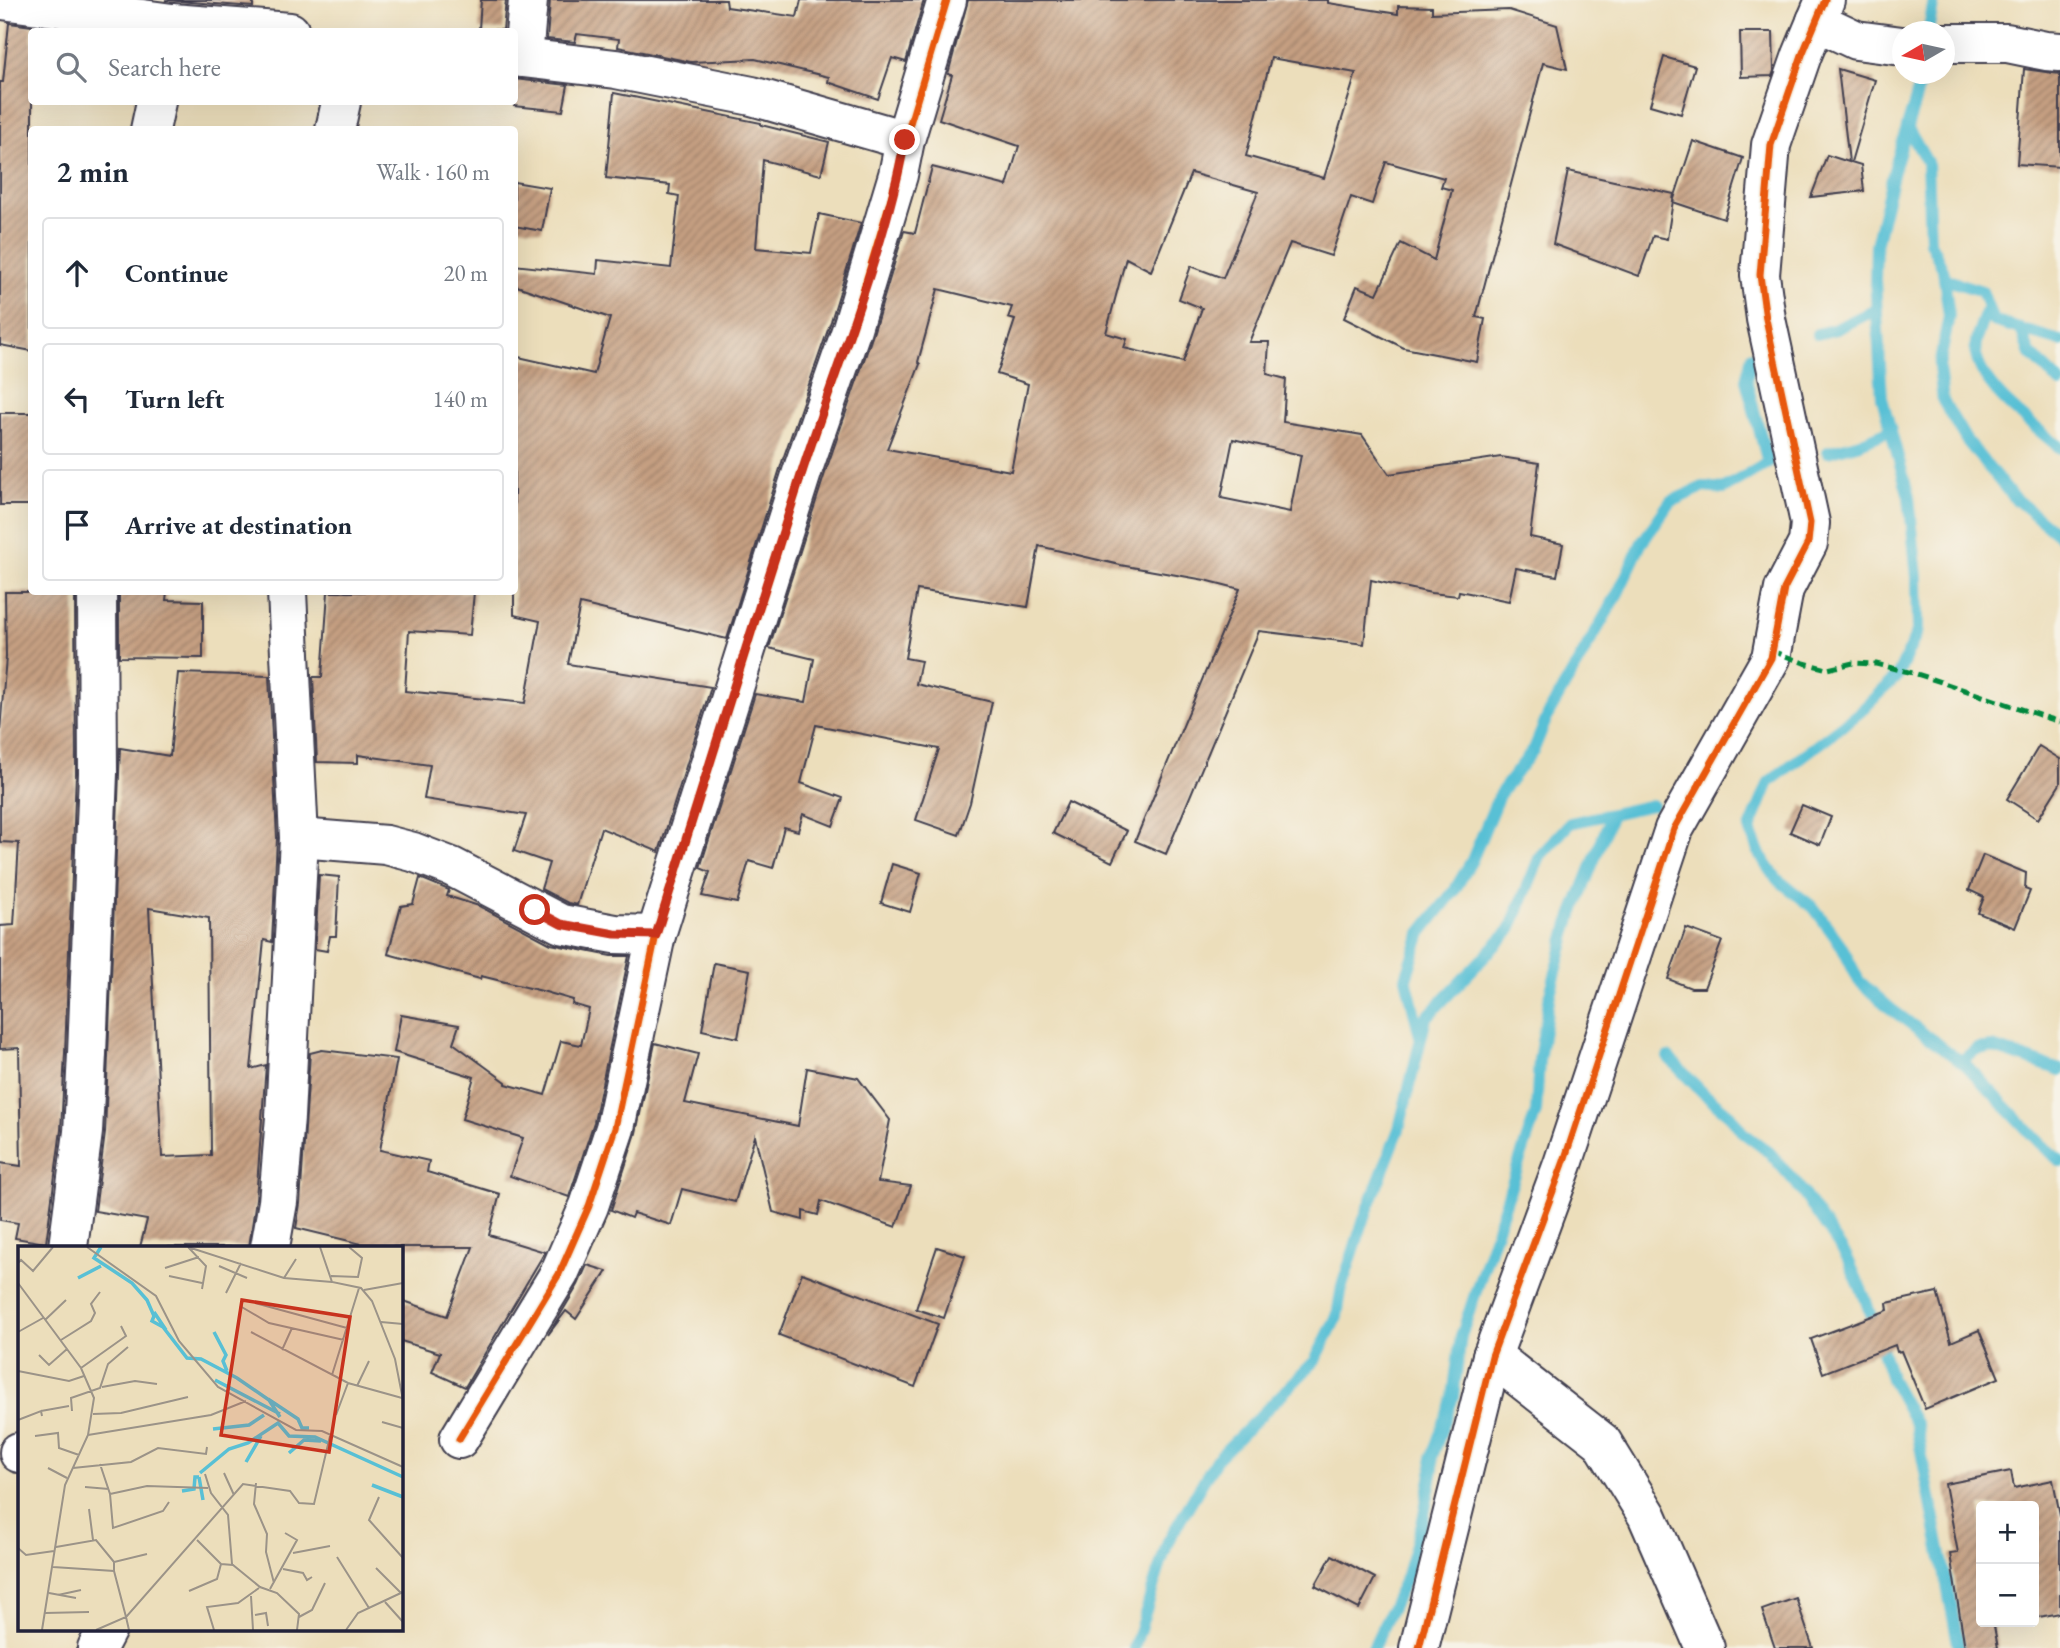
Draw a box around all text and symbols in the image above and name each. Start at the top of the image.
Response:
north arrow [1892,21,1955,84]
search box [28,28,518,105]
icon: search [52,48,90,86]
text: Search here [108,50,221,84]
route end [889,124,920,155]
text: 2 min [56,152,129,191]
text: Walk · 160 m [376,157,490,187]
icon: ahead [58,254,96,292]
text: Continue [125,256,228,290]
text: 20 m [443,258,488,288]
icon: left [58,380,96,418]
text: Turn left [125,382,224,416]
text: 140 m [432,384,488,414]
icon: arrive [58,506,96,544]
text: Arrive at destination [125,508,352,542]
route start [519,894,550,925]
inset map [18,1246,402,1630]
map controls [1976,1501,2039,1627]
button: + [1976,1501,2039,1564]
button: − [1976,1564,2039,1627]

